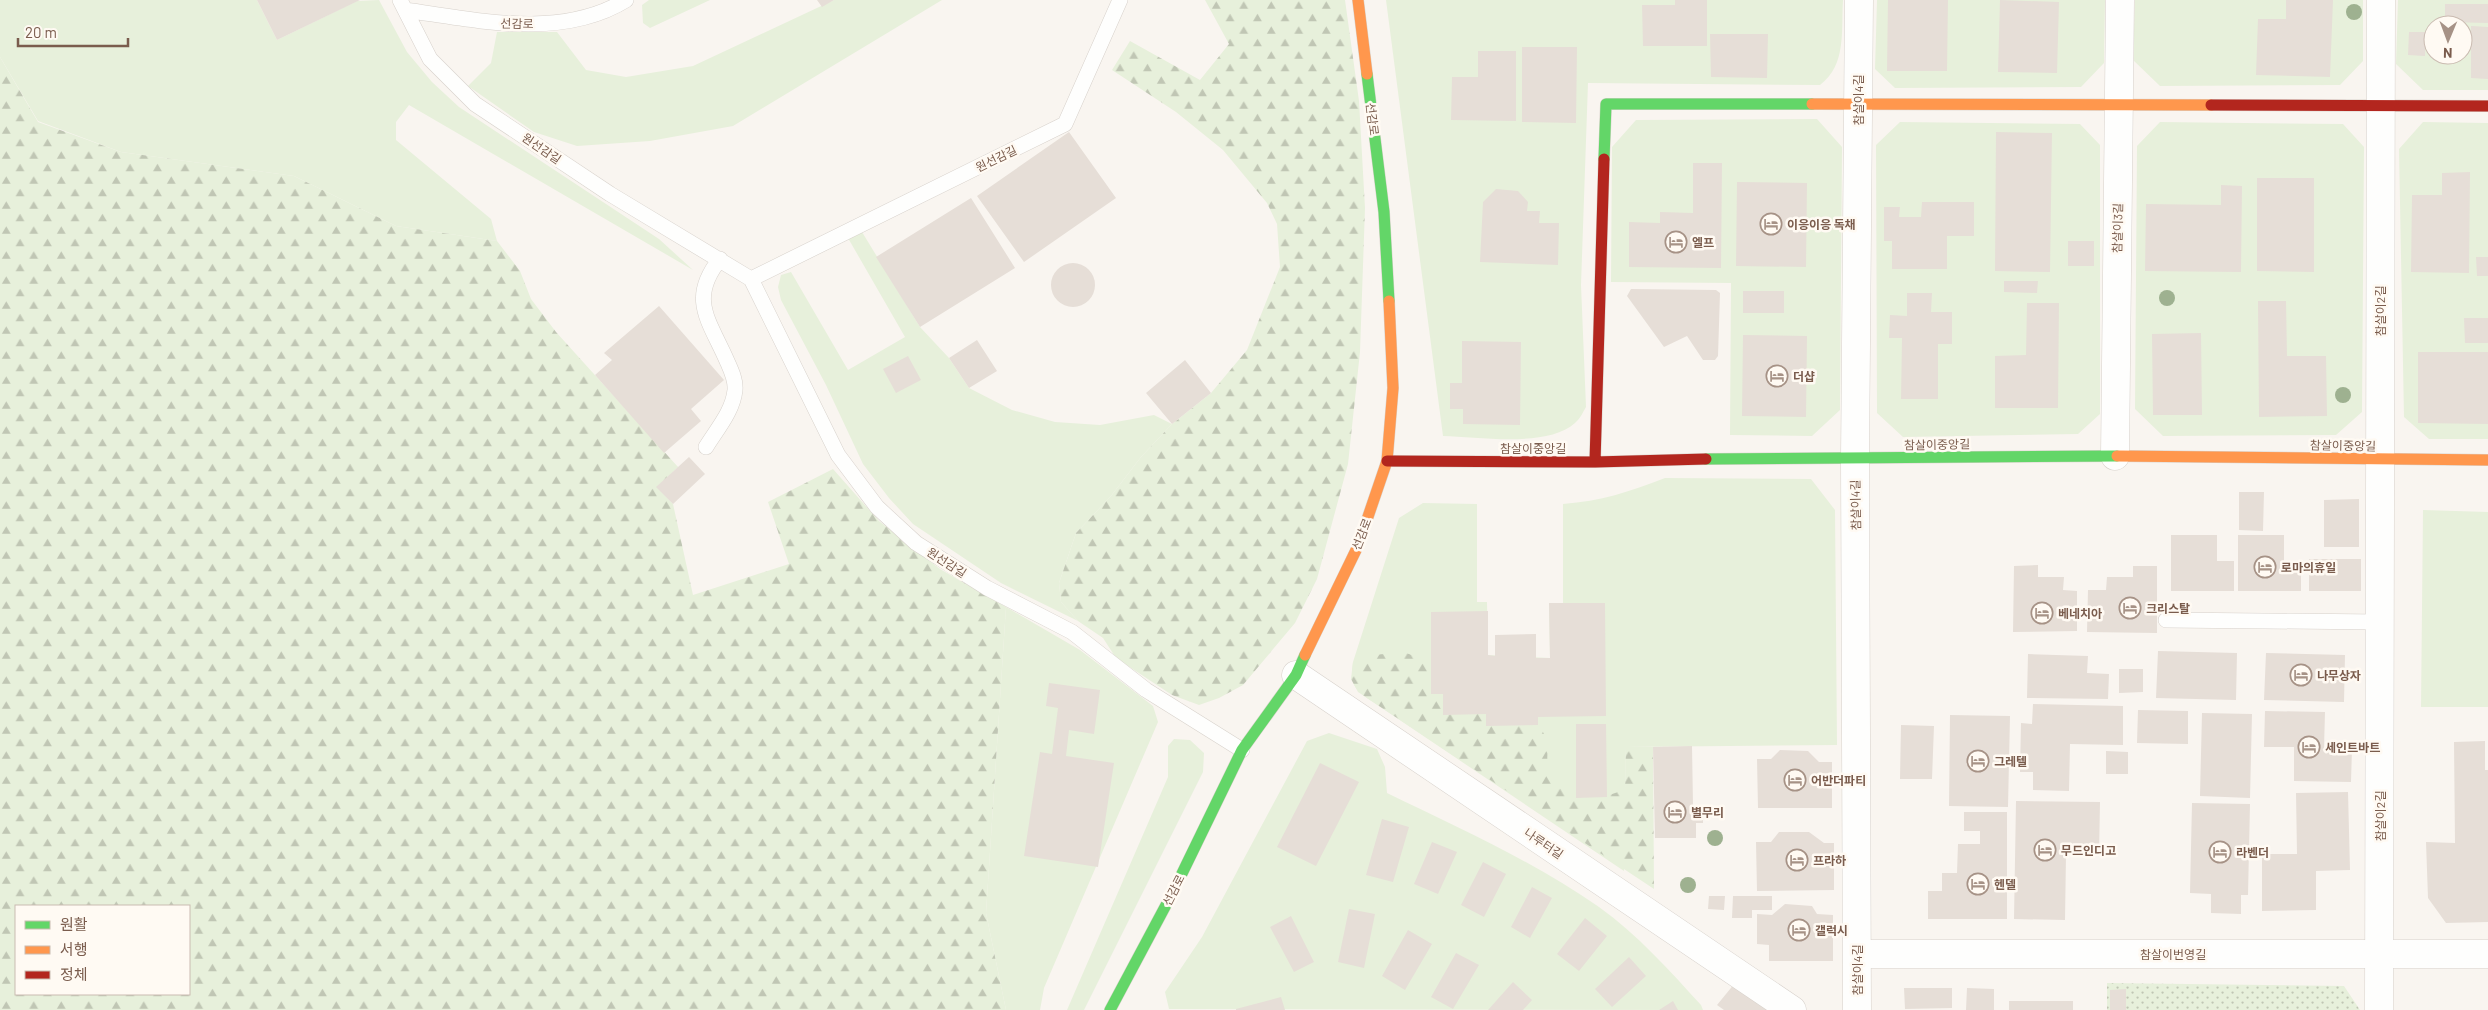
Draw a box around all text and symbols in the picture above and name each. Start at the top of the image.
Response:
scale bar [18,15,128,47]
north arrow [2423,15,2473,65]
street label: 선감로 [500,16,534,30]
text: 20 m [25,23,57,41]
text: N [2443,45,2453,62]
street label: 참살이4길 [1851,75,1865,125]
street label: 선감로 [1364,102,1382,136]
street label: 원선감길 [520,130,564,166]
street label: 원선감길 [973,142,1019,174]
street label: 참살이3길 [2110,203,2124,253]
hotel icon: 이응이응 독채 [1759,212,1783,236]
place label: 이응이응 독채 [1787,217,1856,231]
hotel icon: 엘프 [1664,230,1688,254]
place label: 엘프 [1692,235,1714,249]
street label: 참살이2길 [2373,286,2387,336]
hotel icon: 더샵 [1765,364,1789,388]
place label: 더샵 [1793,369,1815,383]
street label: 참살이중앙길 [1904,436,1970,452]
street label: 참살이중앙길 [2310,437,2376,453]
street label: 참살이중앙길 [1500,441,1566,455]
street label: 참살이4길 [1848,479,1862,531]
street label: 선감로 [1349,516,1373,552]
street label: 원선감길 [925,544,969,580]
hotel icon: 로마의휴일 [2253,555,2277,579]
place label: 로마의휴일 [2281,560,2336,574]
hotel icon: 크리스탈 [2118,596,2142,620]
hotel icon: 베네치아 [2030,601,2054,625]
place label: 크리스탈 [2146,601,2190,615]
place label: 베네치아 [2058,606,2102,620]
hotel icon: 나무상자 [2289,663,2313,687]
place label: 나무상자 [2317,668,2361,682]
hotel icon: 세인트바트 [2297,735,2321,759]
place label: 세인트바트 [2325,740,2380,754]
hotel icon: 그레텔 [1966,749,1990,773]
place label: 그레텔 [1994,754,2027,768]
hotel icon: 어반더파티 [1783,768,1807,792]
place label: 어반더파티 [1811,773,1866,787]
street label: 참살이2길 [2373,791,2387,841]
hotel icon: 별무리 [1663,800,1687,824]
place label: 별무리 [1691,805,1724,819]
street label: 나루터길 [1522,825,1566,861]
hotel icon: 무드인디고 [2033,838,2057,862]
hotel icon: 라벤더 [2208,840,2232,864]
place label: 무드인디고 [2061,843,2116,857]
place label: 라벤더 [2236,845,2269,859]
hotel icon: 프라하 [1785,848,1809,872]
place label: 프라하 [1813,853,1846,867]
street label: 선감로 [1159,872,1187,908]
hotel icon: 헨델 [1966,872,1990,896]
place label: 헨델 [1994,877,2016,891]
legend [15,905,190,995]
text: 원활 [60,915,88,933]
hotel icon: 갤럭시 [1787,918,1811,942]
place label: 갤럭시 [1815,923,1848,937]
text: 서행 [60,940,88,958]
street label: 참살이4길 [1850,945,1864,995]
street label: 참살이번영길 [2140,947,2206,961]
text: 정체 [60,965,88,983]

